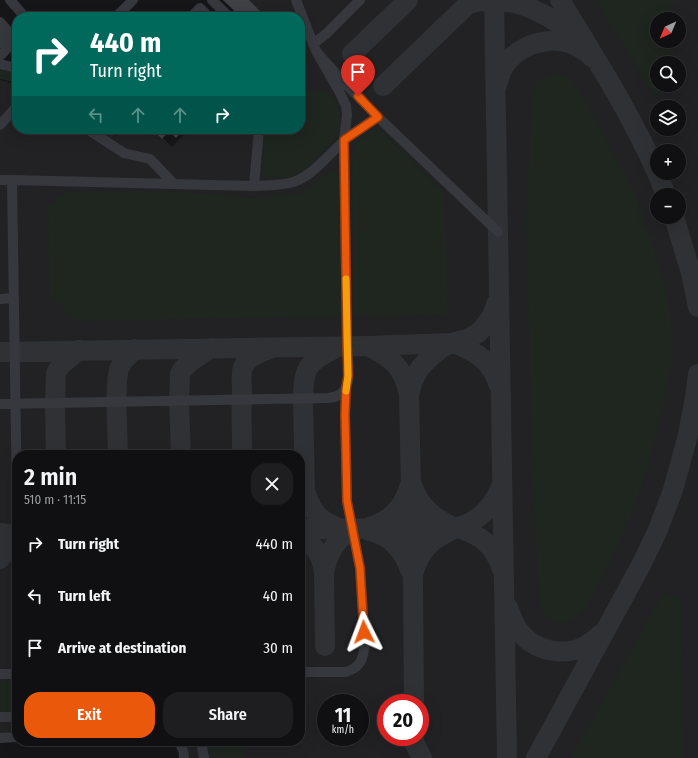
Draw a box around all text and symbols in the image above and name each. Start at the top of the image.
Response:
north arrow [650,12,686,48]
map controls [650,12,686,224]
text: 440 m [90,26,161,59]
icon: right [24,28,76,80]
pin [341,55,375,96]
button: search [650,56,686,92]
text: Turn right [90,60,162,82]
icon: arrive [347,61,369,83]
button: layers [650,100,686,136]
icon: left [85,104,107,126]
icon: ahead [127,104,149,126]
icon: ahead [169,104,191,126]
icon: right [211,104,233,126]
button: + [650,144,686,180]
button: − [650,188,686,224]
text: 2 min [24,463,77,491]
button: close [251,463,293,505]
text: 510 m · 11:15 [24,492,86,507]
icon: right [24,533,46,555]
text: Turn right [58,535,119,553]
text: 440 m [256,535,293,553]
icon: left [24,585,46,607]
text: Turn left [58,587,111,605]
text: 40 m [263,587,293,605]
position arrow [343,611,385,653]
icon: arrive [24,637,46,659]
text: Arrive at destination [58,639,186,657]
text: 30 m [263,639,293,657]
button: Exit [24,692,155,738]
button: Share [163,692,293,738]
speed limit sign: 20 [377,694,429,746]
text: 11 [335,703,351,727]
text: km/h [332,724,354,736]

